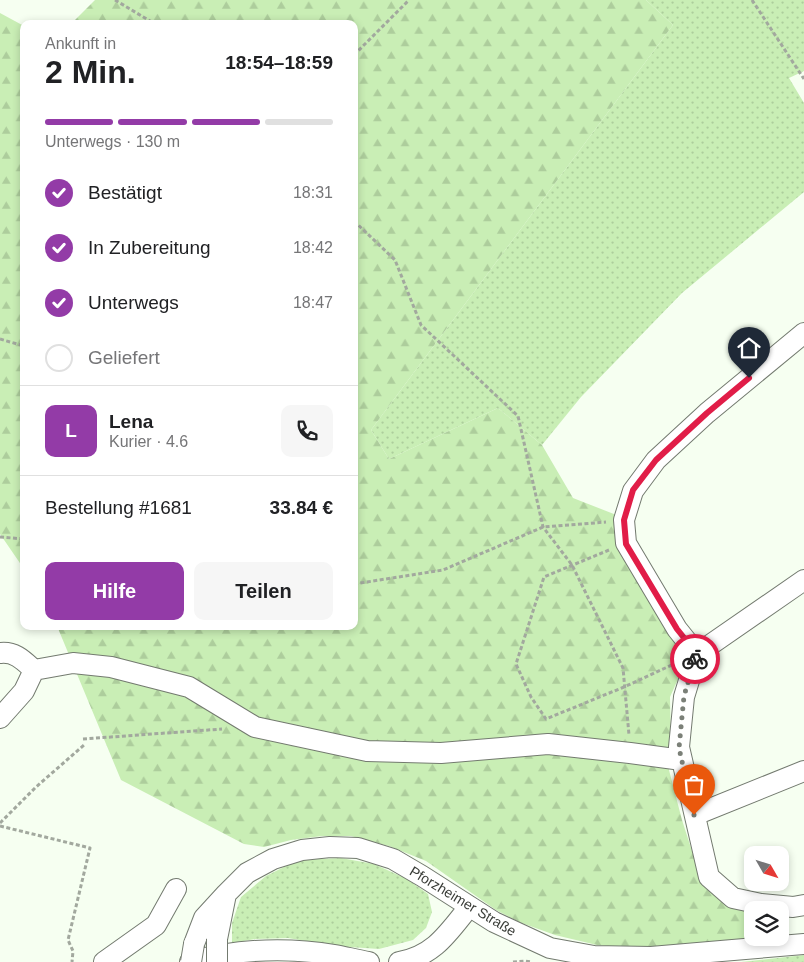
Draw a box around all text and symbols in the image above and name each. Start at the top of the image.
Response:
text: Ankunft in [45,35,116,52]
text: 18:54–18:59 [225,52,333,73]
text: 2 Min. [45,54,136,90]
text: Unterwegs · 130 m [45,133,180,150]
icon: check [45,179,73,207]
text: Bestätigt [88,182,162,203]
text: 18:31 [293,184,333,201]
icon: check [45,234,73,262]
text: In Zubereitung [88,237,211,258]
text: 18:42 [293,239,333,256]
icon: check [45,289,73,317]
text: Unterwegs [88,292,179,313]
text: 18:47 [293,294,333,311]
pin [728,327,770,378]
icon: home [735,334,763,362]
text: Geliefert [88,347,160,368]
button: phone [281,405,333,457]
text: Lena [109,411,153,432]
text: L [65,420,77,441]
text: Kurier · 4.6 [109,433,188,450]
text: Bestellung #1681 [45,497,192,518]
text: 33.84 € [270,497,333,518]
button: Hilfe [45,562,184,620]
button: Teilen [194,562,333,620]
courier [670,634,720,684]
icon: bike [681,645,709,673]
pin [673,764,715,815]
icon: bag [680,771,708,799]
north arrow [744,846,789,891]
map controls [744,846,789,946]
street label: Pforzheimer Straße [407,863,519,939]
button: layers [744,901,789,946]

